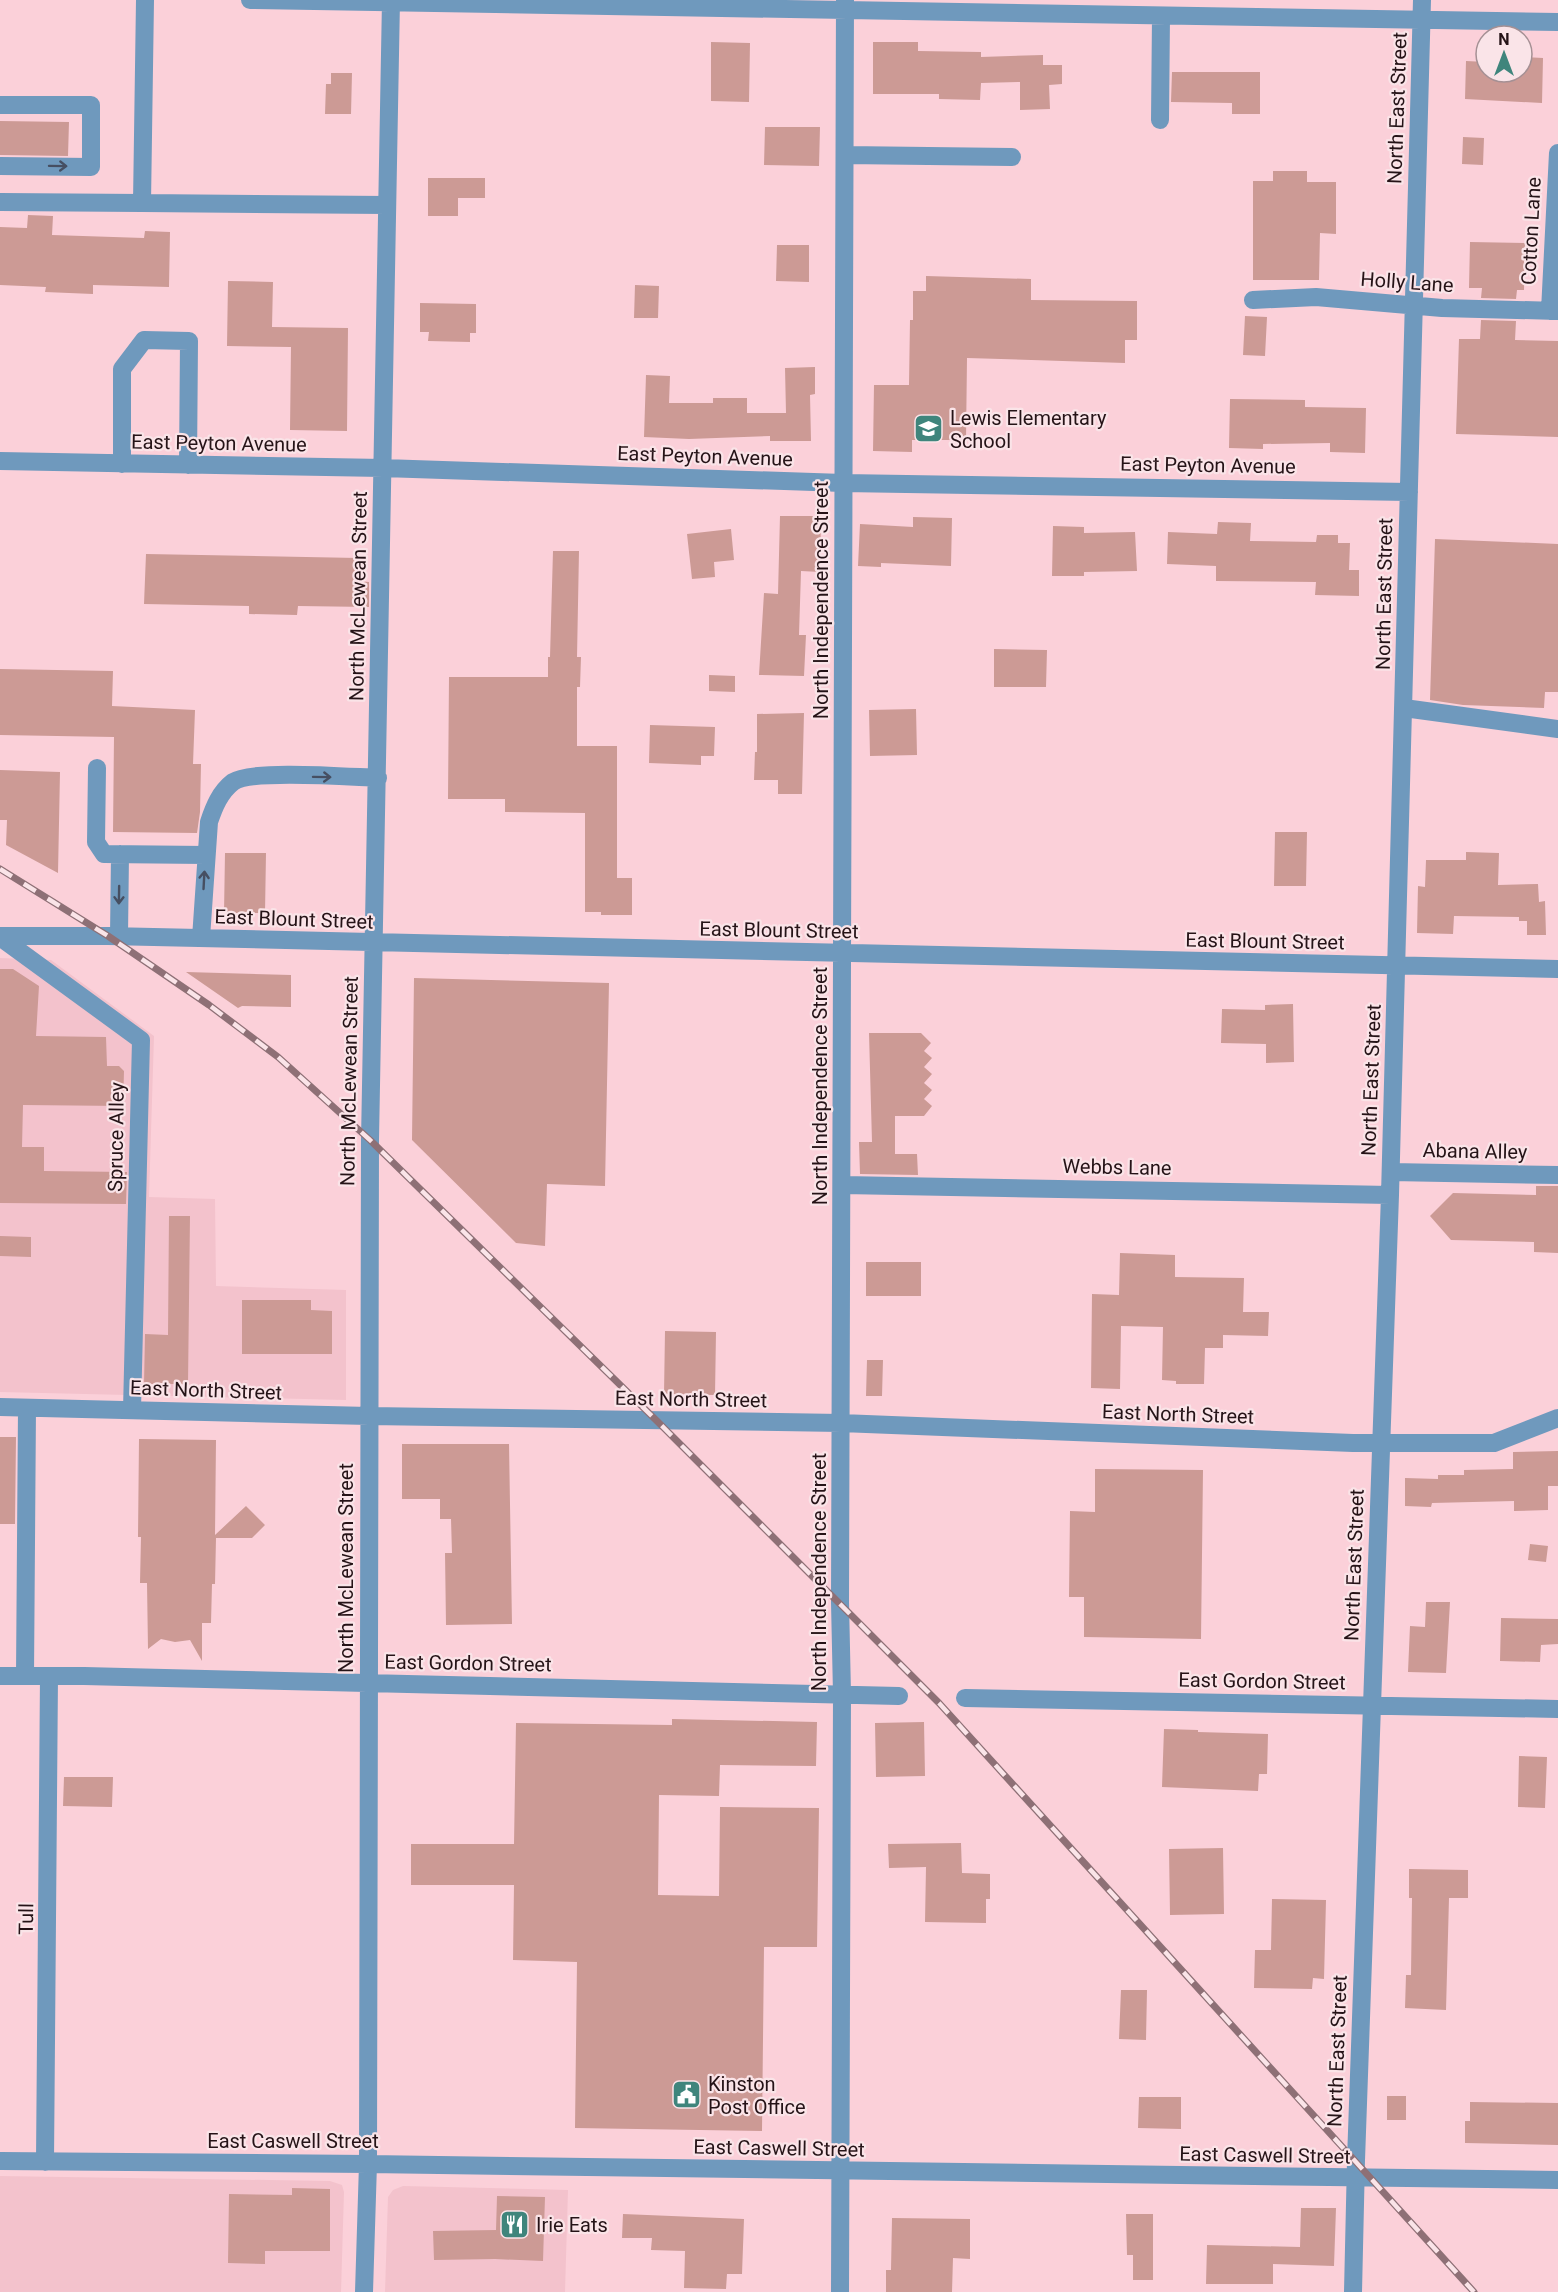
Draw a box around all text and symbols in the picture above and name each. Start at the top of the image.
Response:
north arrow [1474,24,1534,84]
text: N [1498,30,1510,49]
street label: North East Street [1382,31,1412,185]
one-way arrow [48,161,68,172]
street label: Cotton Lane [1516,176,1546,286]
street label: Holly Lane [1360,267,1454,297]
place label: Lewis Elementary School [950,406,1107,453]
school or university icon: Lewis Elementary School [913,413,945,445]
street label: East Peyton Avenue [131,429,307,457]
street label: East Peyton Avenue [617,441,793,471]
street label: East Peyton Avenue [1120,451,1296,479]
street label: North Independence Street [809,481,833,719]
street label: North McLewean Street [344,491,372,701]
street label: North East Street [1371,518,1397,670]
one-way arrow [311,771,331,783]
one-way arrow [199,871,210,890]
one-way arrow [114,885,125,905]
street label: East Blount Street [214,904,374,934]
street label: East Blount Street [699,917,859,943]
street label: East Blount Street [1185,928,1345,954]
street label: North Independence Street [808,967,832,1205]
street label: North McLewean Street [335,976,363,1186]
street label: North East Street [1356,1003,1386,1157]
street label: Spruce Alley [103,1081,129,1192]
street label: Abana Alley [1422,1138,1528,1164]
street label: Webbs Lane [1062,1154,1172,1180]
street label: East North Street [129,1375,283,1405]
street label: East North Street [615,1386,767,1412]
street label: East North Street [1101,1399,1255,1429]
street label: North Independence Street [807,1453,831,1691]
street label: North McLewean Street [334,1463,358,1673]
street label: North East Street [1339,1488,1369,1642]
street label: East Gordon Street [384,1650,552,1676]
street label: East Gordon Street [1178,1668,1346,1694]
street label: Tull [14,1903,38,1935]
street label: North East Street [1322,1974,1352,2128]
place label: Kinston Post Office [708,2072,806,2119]
public building icon: Kinston Post Office [671,2079,703,2111]
street label: East Caswell Street [207,2129,379,2153]
street label: East Caswell Street [693,2135,865,2161]
street label: East Caswell Street [1179,2142,1351,2168]
restaurant icon: Irie Eats [499,2209,531,2241]
place label: Irie Eats [536,2213,608,2237]

